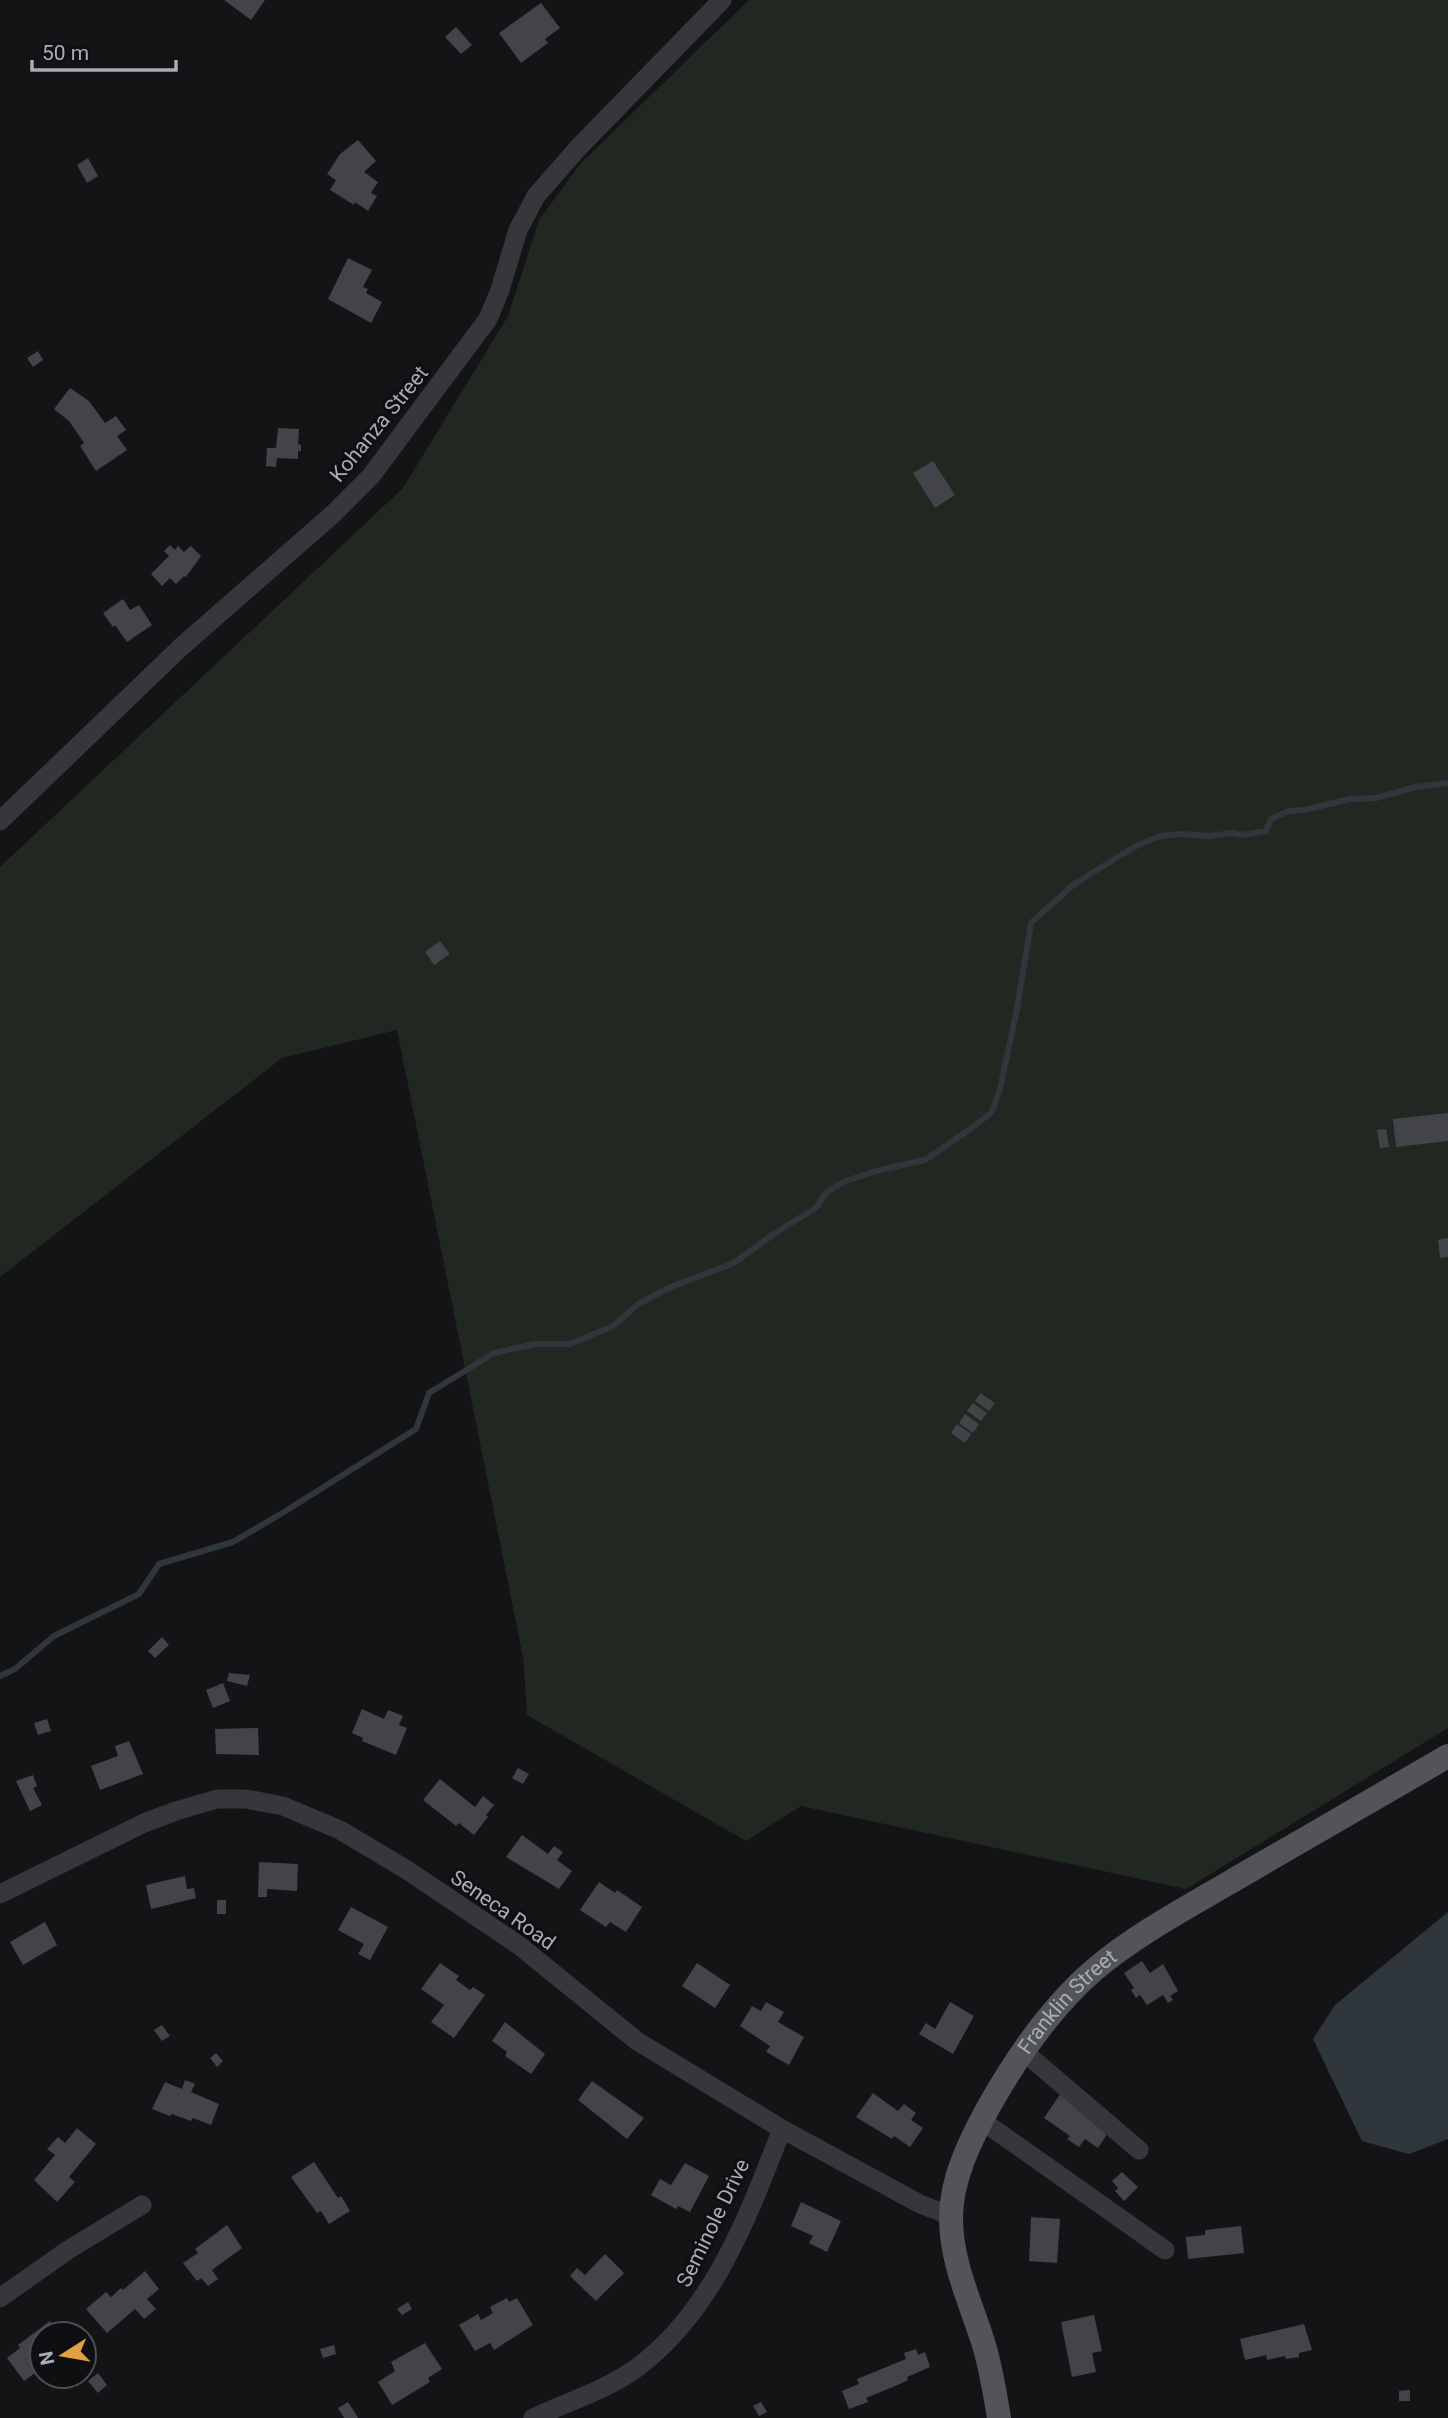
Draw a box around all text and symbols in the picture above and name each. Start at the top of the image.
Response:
scale bar [32,28,175,72]
text: 50 m [42,41,89,65]
street label: Kohanza Street [325,361,433,487]
street label: Seneca Road [446,1865,560,1955]
street label: Franklin Street [1013,1944,1121,2059]
street label: Seminole Drive [672,2155,754,2291]
north arrow [28,2320,98,2390]
text: N [34,2349,59,2367]

